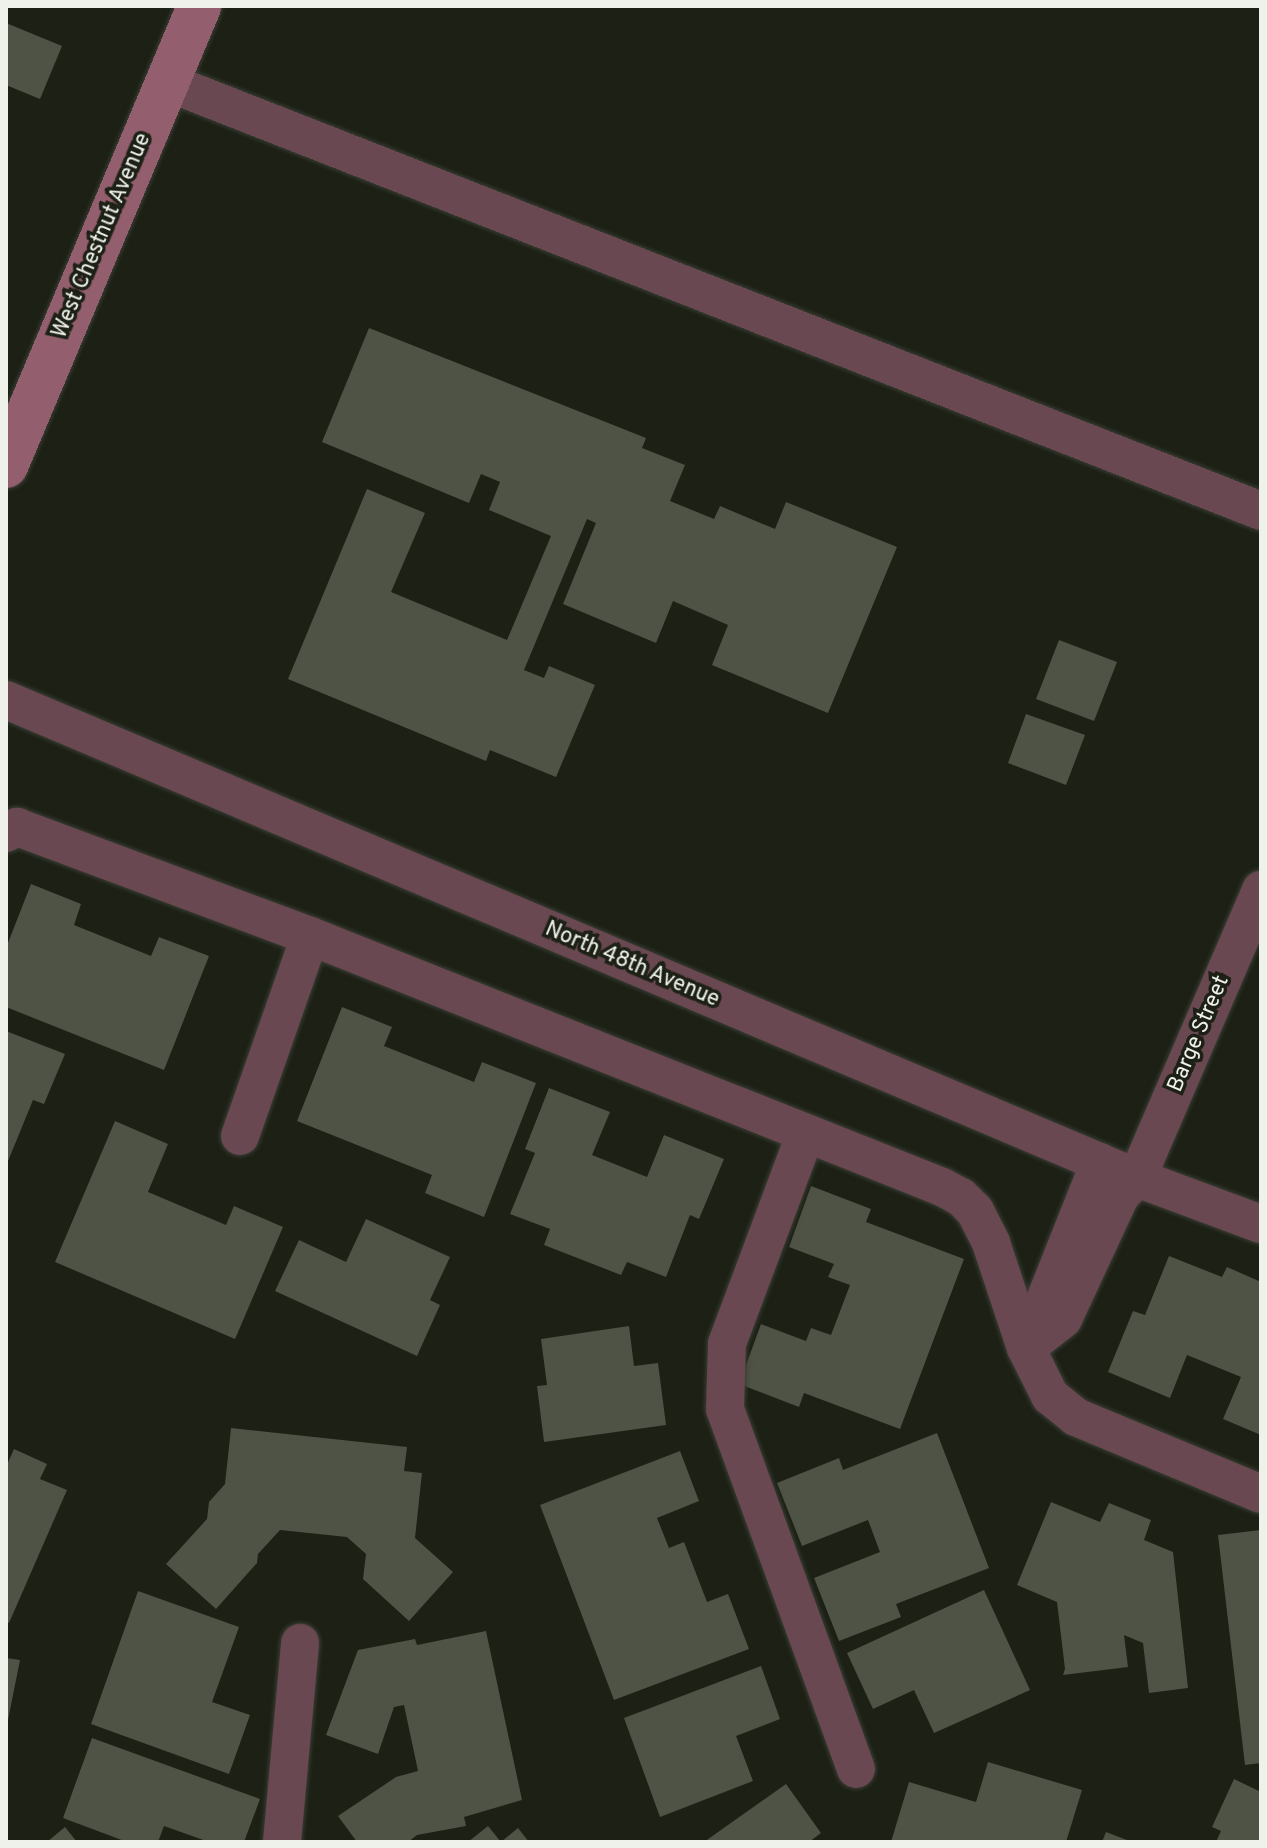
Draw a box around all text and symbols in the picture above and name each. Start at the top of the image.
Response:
street label: West Chestnut Avenue [47,129,157,343]
street label: North 48th Avenue [540,916,724,1014]
street label: Barge Street [1163,972,1235,1096]

